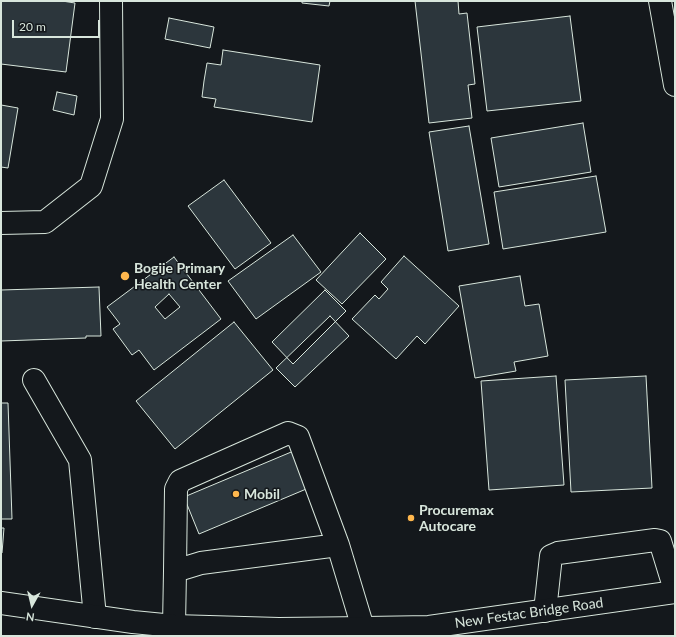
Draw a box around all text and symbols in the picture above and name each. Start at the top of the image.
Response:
scale bar [14,12,102,38]
text: 20 m [19,19,46,34]
place label: Bogije Primary Health Center [134,260,225,292]
marker: Bogije Primary Health Center [119,270,131,282]
place label: Mobil [244,486,280,502]
marker: Mobil [231,489,241,499]
place label: Procuremax Autocare [419,502,494,534]
marker: Procuremax Autocare [406,513,416,523]
north arrow [12,585,52,625]
street label: New Festac Bridge Road [454,594,604,632]
text: N [25,610,35,624]

